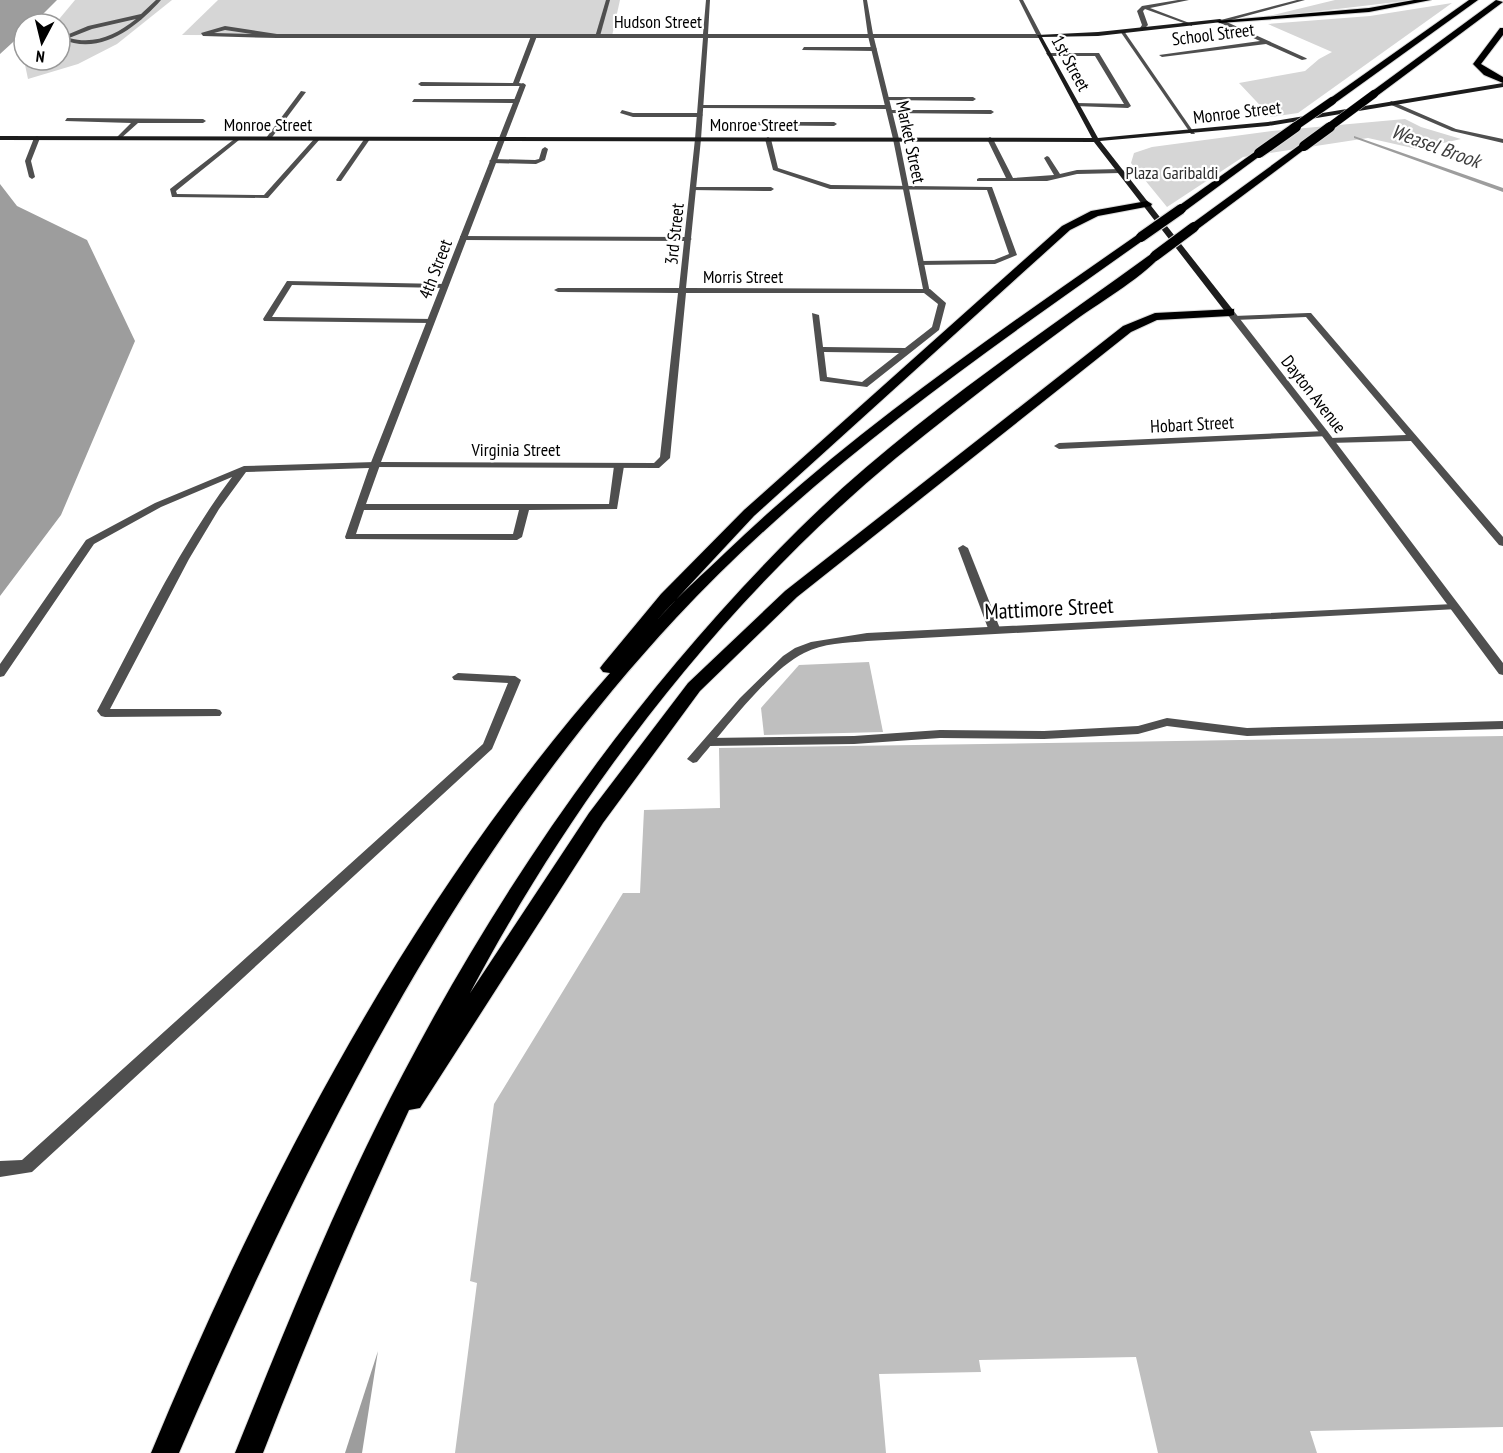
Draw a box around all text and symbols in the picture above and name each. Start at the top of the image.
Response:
street label: Hudson Street [614,10,702,33]
north arrow [12,12,72,72]
street label: School Street [1170,18,1256,50]
street label: 1st Street [1046,31,1096,95]
text: N [35,46,46,67]
street label: Monroe Street [1192,95,1282,129]
street label: Market Street [891,99,931,185]
street label: Monroe Street [224,113,312,136]
street label: Monroe Street [710,113,798,136]
water label: Weasel Brook [1388,118,1486,175]
park label: Plaza Garibaldi [1126,161,1218,184]
street label: 3rd Street [659,202,689,266]
street label: 4th Street [413,236,457,302]
street label: Morris Street [703,265,783,288]
street label: Dayton Avenue [1276,350,1352,438]
street label: Hobart Street [1150,410,1235,438]
street label: Virginia Street [471,438,561,461]
street label: Mattimore Street [984,591,1114,625]

